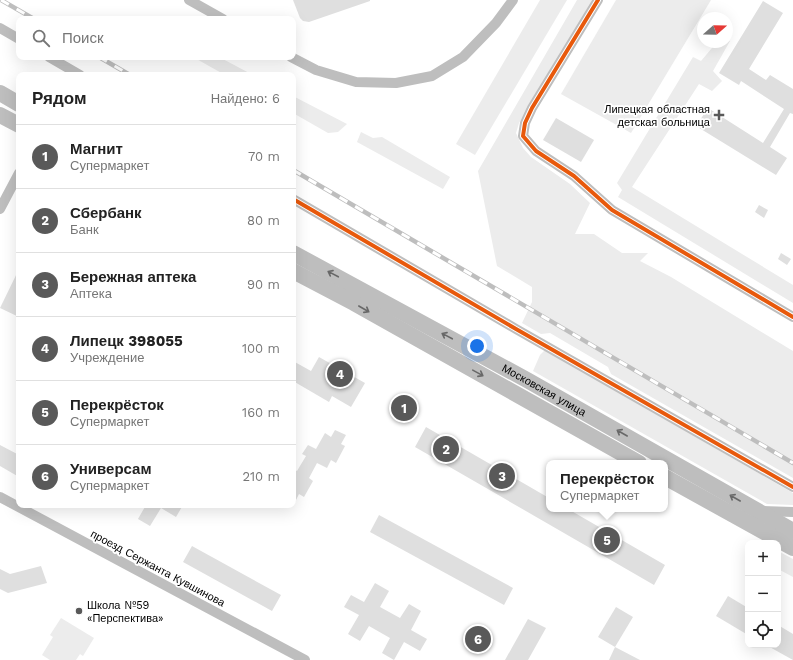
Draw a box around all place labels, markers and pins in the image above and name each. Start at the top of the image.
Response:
place label: Липецкая областная детская больница [604,103,711,129]
marker: Липецкая областная детская больница [713,109,725,121]
pin: 4 [327,359,353,389]
pin: 1 [391,393,417,423]
pin: 2 [433,434,459,464]
pin: 3 [489,461,515,491]
pin: 5 [594,525,620,555]
place label: Школа №59 «Перспектива» [87,599,164,625]
marker: Школа №59 «Перспектива» [74,606,84,616]
pin: 6 [465,624,491,654]

